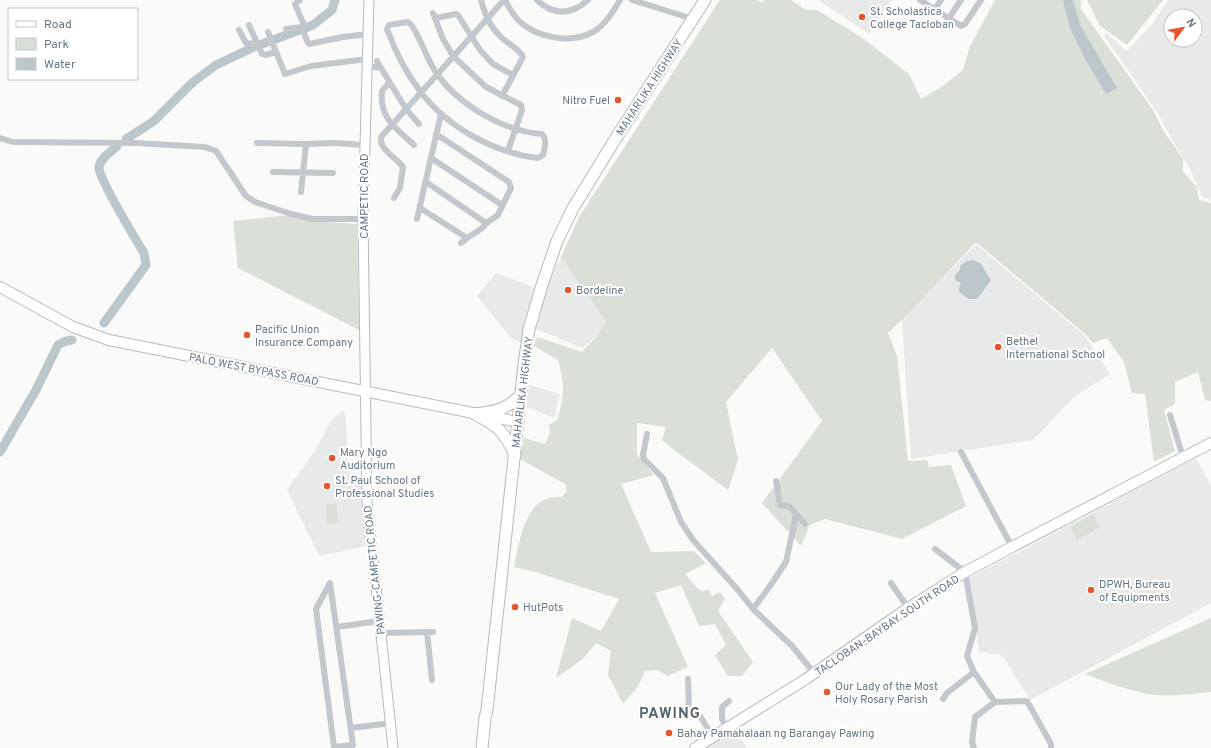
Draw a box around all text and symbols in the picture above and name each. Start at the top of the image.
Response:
place label: St. Scholastica College Tacloban [870,5,954,32]
legend [8,8,138,80]
north arrow [1163,8,1203,48]
marker: St. Scholastica College Tacloban [857,12,867,22]
text: N [1183,16,1199,30]
text: Road [44,17,72,33]
text: Park [44,37,69,53]
street label: MAHARLIKA HIGHWAY [613,37,686,138]
text: Water [44,57,76,73]
place label: Nitro Fuel [562,94,610,108]
marker: Nitro Fuel [613,95,623,105]
street label: CAMPETIC ROAD [358,153,372,239]
place label: Bordeline [576,284,624,298]
marker: Bordeline [563,285,573,295]
place label: Pacific Union Insurance Company [255,323,353,350]
marker: Pacific Union Insurance Company [242,330,252,340]
place label: Bethel International School [1006,335,1105,362]
street label: MAHARLIKA HIGHWAY [509,336,537,449]
marker: Bethel International School [993,342,1003,352]
street label: PALO WEST BYPASS ROAD [188,351,320,389]
place label: Mary Ngo Auditorium [340,446,395,473]
marker: Mary Ngo Auditorium [327,453,337,463]
place label: St. Paul School of Professional Studies [335,474,434,501]
marker: St. Paul School of Professional Studies [322,481,332,491]
street label: PAWING-CAMPETIC ROAD [361,505,389,635]
street label: TACLOBAN-BAYBAY SOUTH ROAD [813,572,962,679]
place label: DPWH, Bureau of Equipments [1099,578,1170,605]
marker: DPWH, Bureau of Equipments [1086,585,1096,595]
place label: HutPots [523,601,563,615]
marker: HutPots [510,602,520,612]
place label: Our Lady of the Most Holy Rosary Parish [835,680,938,707]
marker: Our Lady of the Most Holy Rosary Parish [822,687,832,697]
district label: PAWING [639,705,701,724]
place label: Bahay Pamahalaan ng Barangay Pawing [677,727,875,741]
marker: Bahay Pamahalaan ng Barangay Pawing [664,728,674,738]

